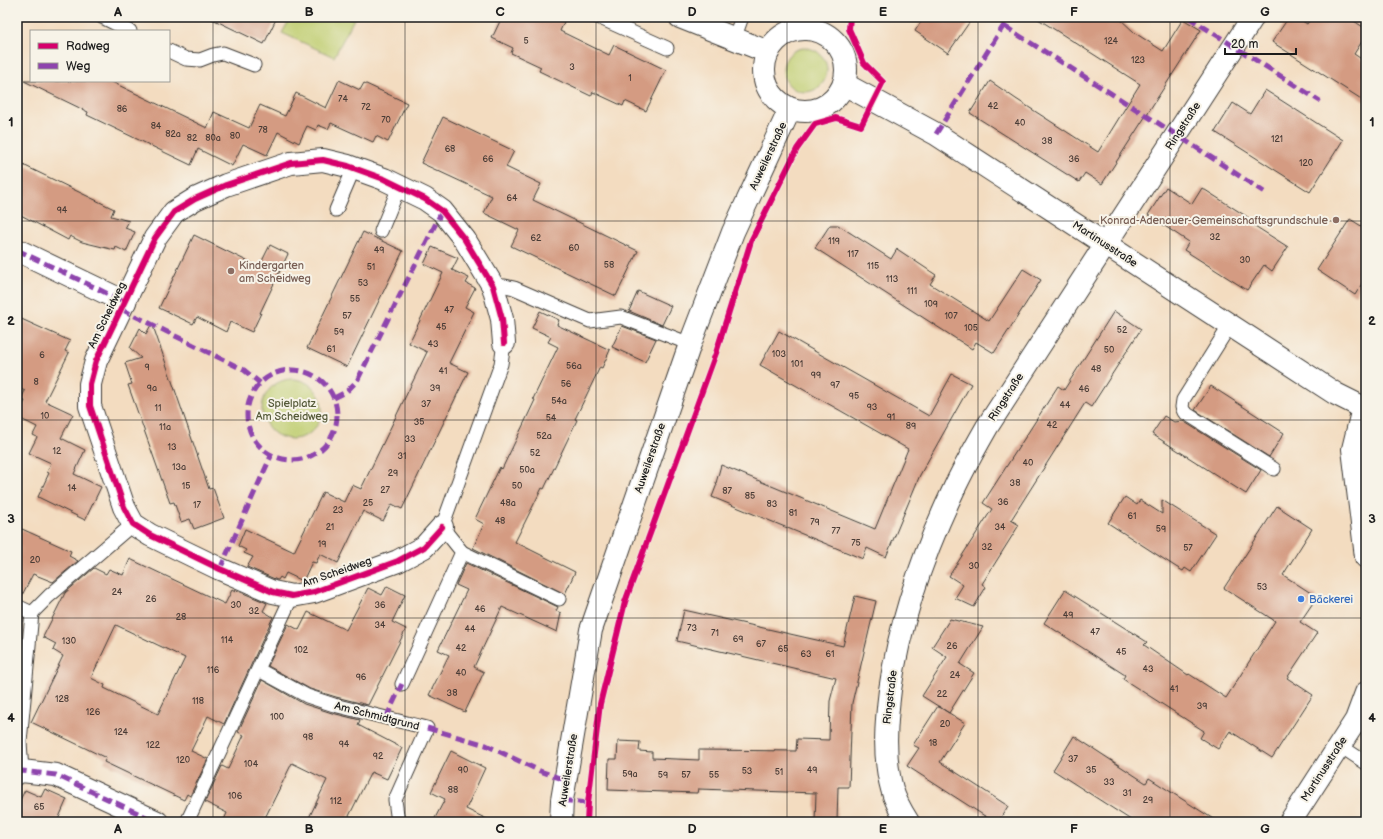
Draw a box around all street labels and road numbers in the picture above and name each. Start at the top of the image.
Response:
street label: Ringstraße [1163,99,1204,152]
street label: Auweilerstraße [747,120,790,192]
street label: Martinusstraße [1070,218,1140,270]
street label: Am Scheidweg [85,280,129,350]
street label: Ringstraße [986,370,1027,423]
street label: Auweilerstraße [632,421,668,495]
street label: Am Scheidweg [301,554,373,590]
street label: Ringstraße [880,669,900,725]
street label: Am Schmidtgrund [333,699,421,733]
street label: Auweilerstraße [556,732,580,807]
street label: Martinusstraße [1298,734,1350,804]

